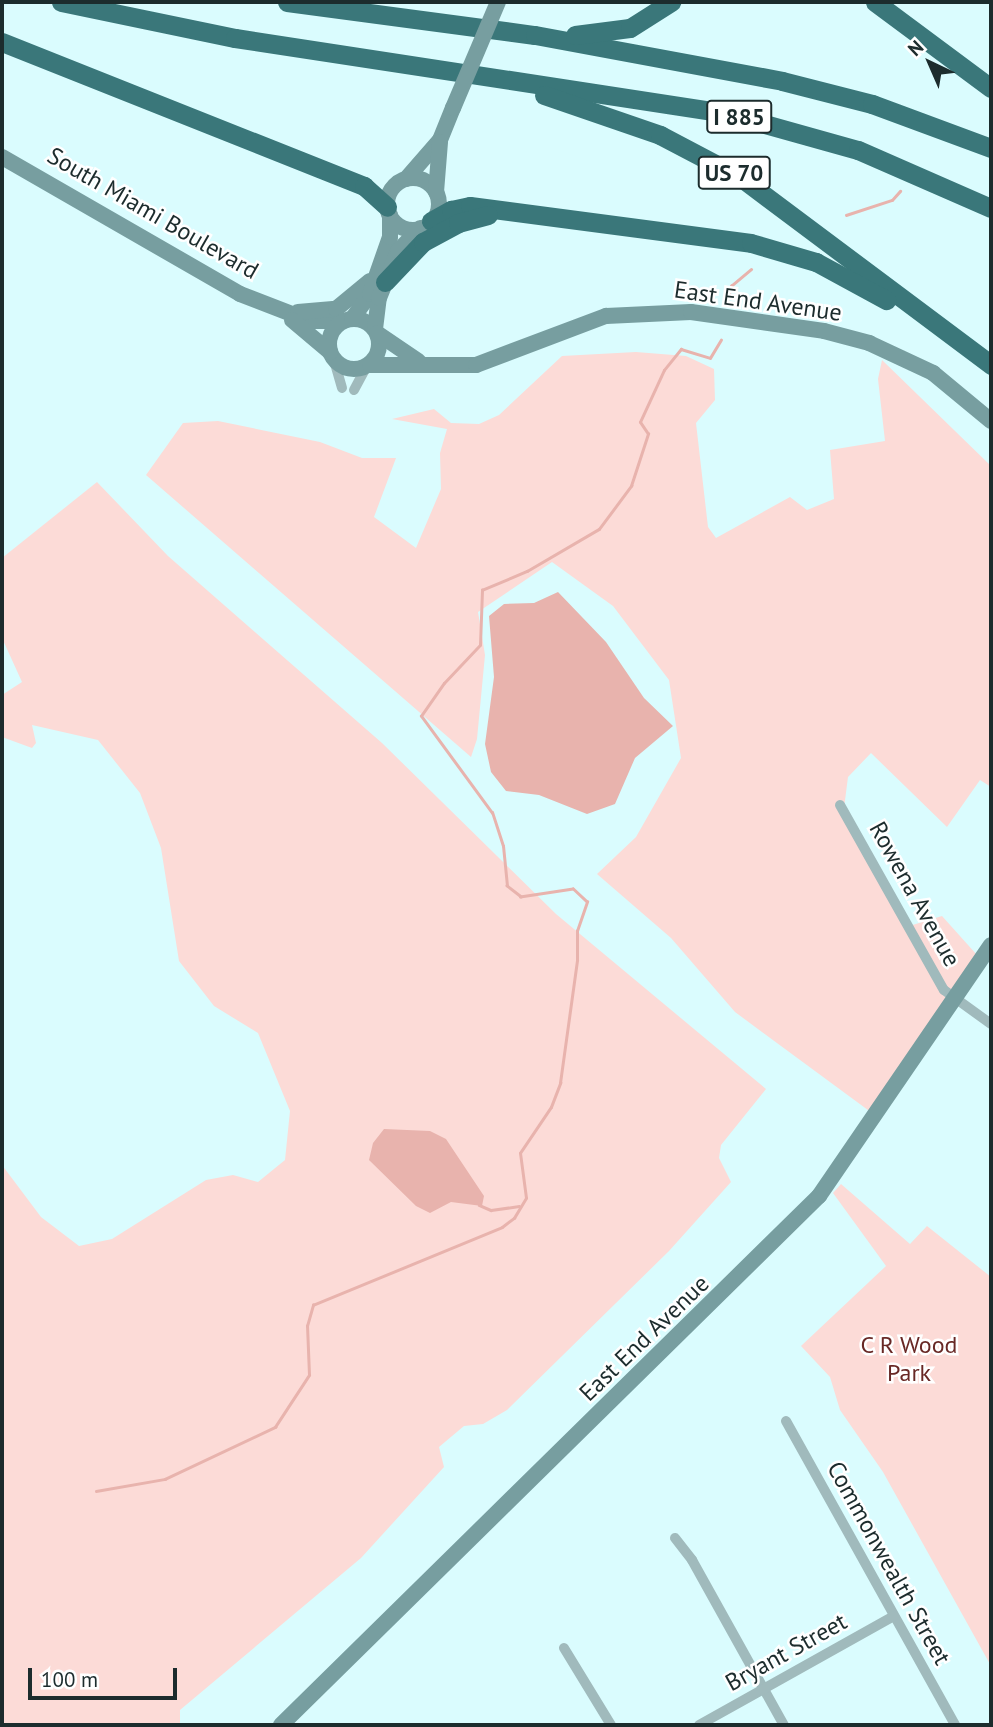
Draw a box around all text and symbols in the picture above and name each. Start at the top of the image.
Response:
north arrow [895,28,965,98]
text: N [903,35,928,61]
road number: I 885 [706,98,772,136]
street label: South Miami Boulevard [42,141,264,285]
road number: US 70 [697,154,771,192]
street label: East End Avenue [672,275,844,327]
street label: Rowena Avenue [863,816,967,972]
street label: East End Avenue [573,1269,715,1407]
park label: C R Wood Park [860,1331,958,1387]
street label: Commonwealth Street [821,1456,957,1670]
street label: Bryant Street [720,1607,852,1697]
scale bar [32,1654,180,1698]
text: 100 m [41,1666,98,1693]

